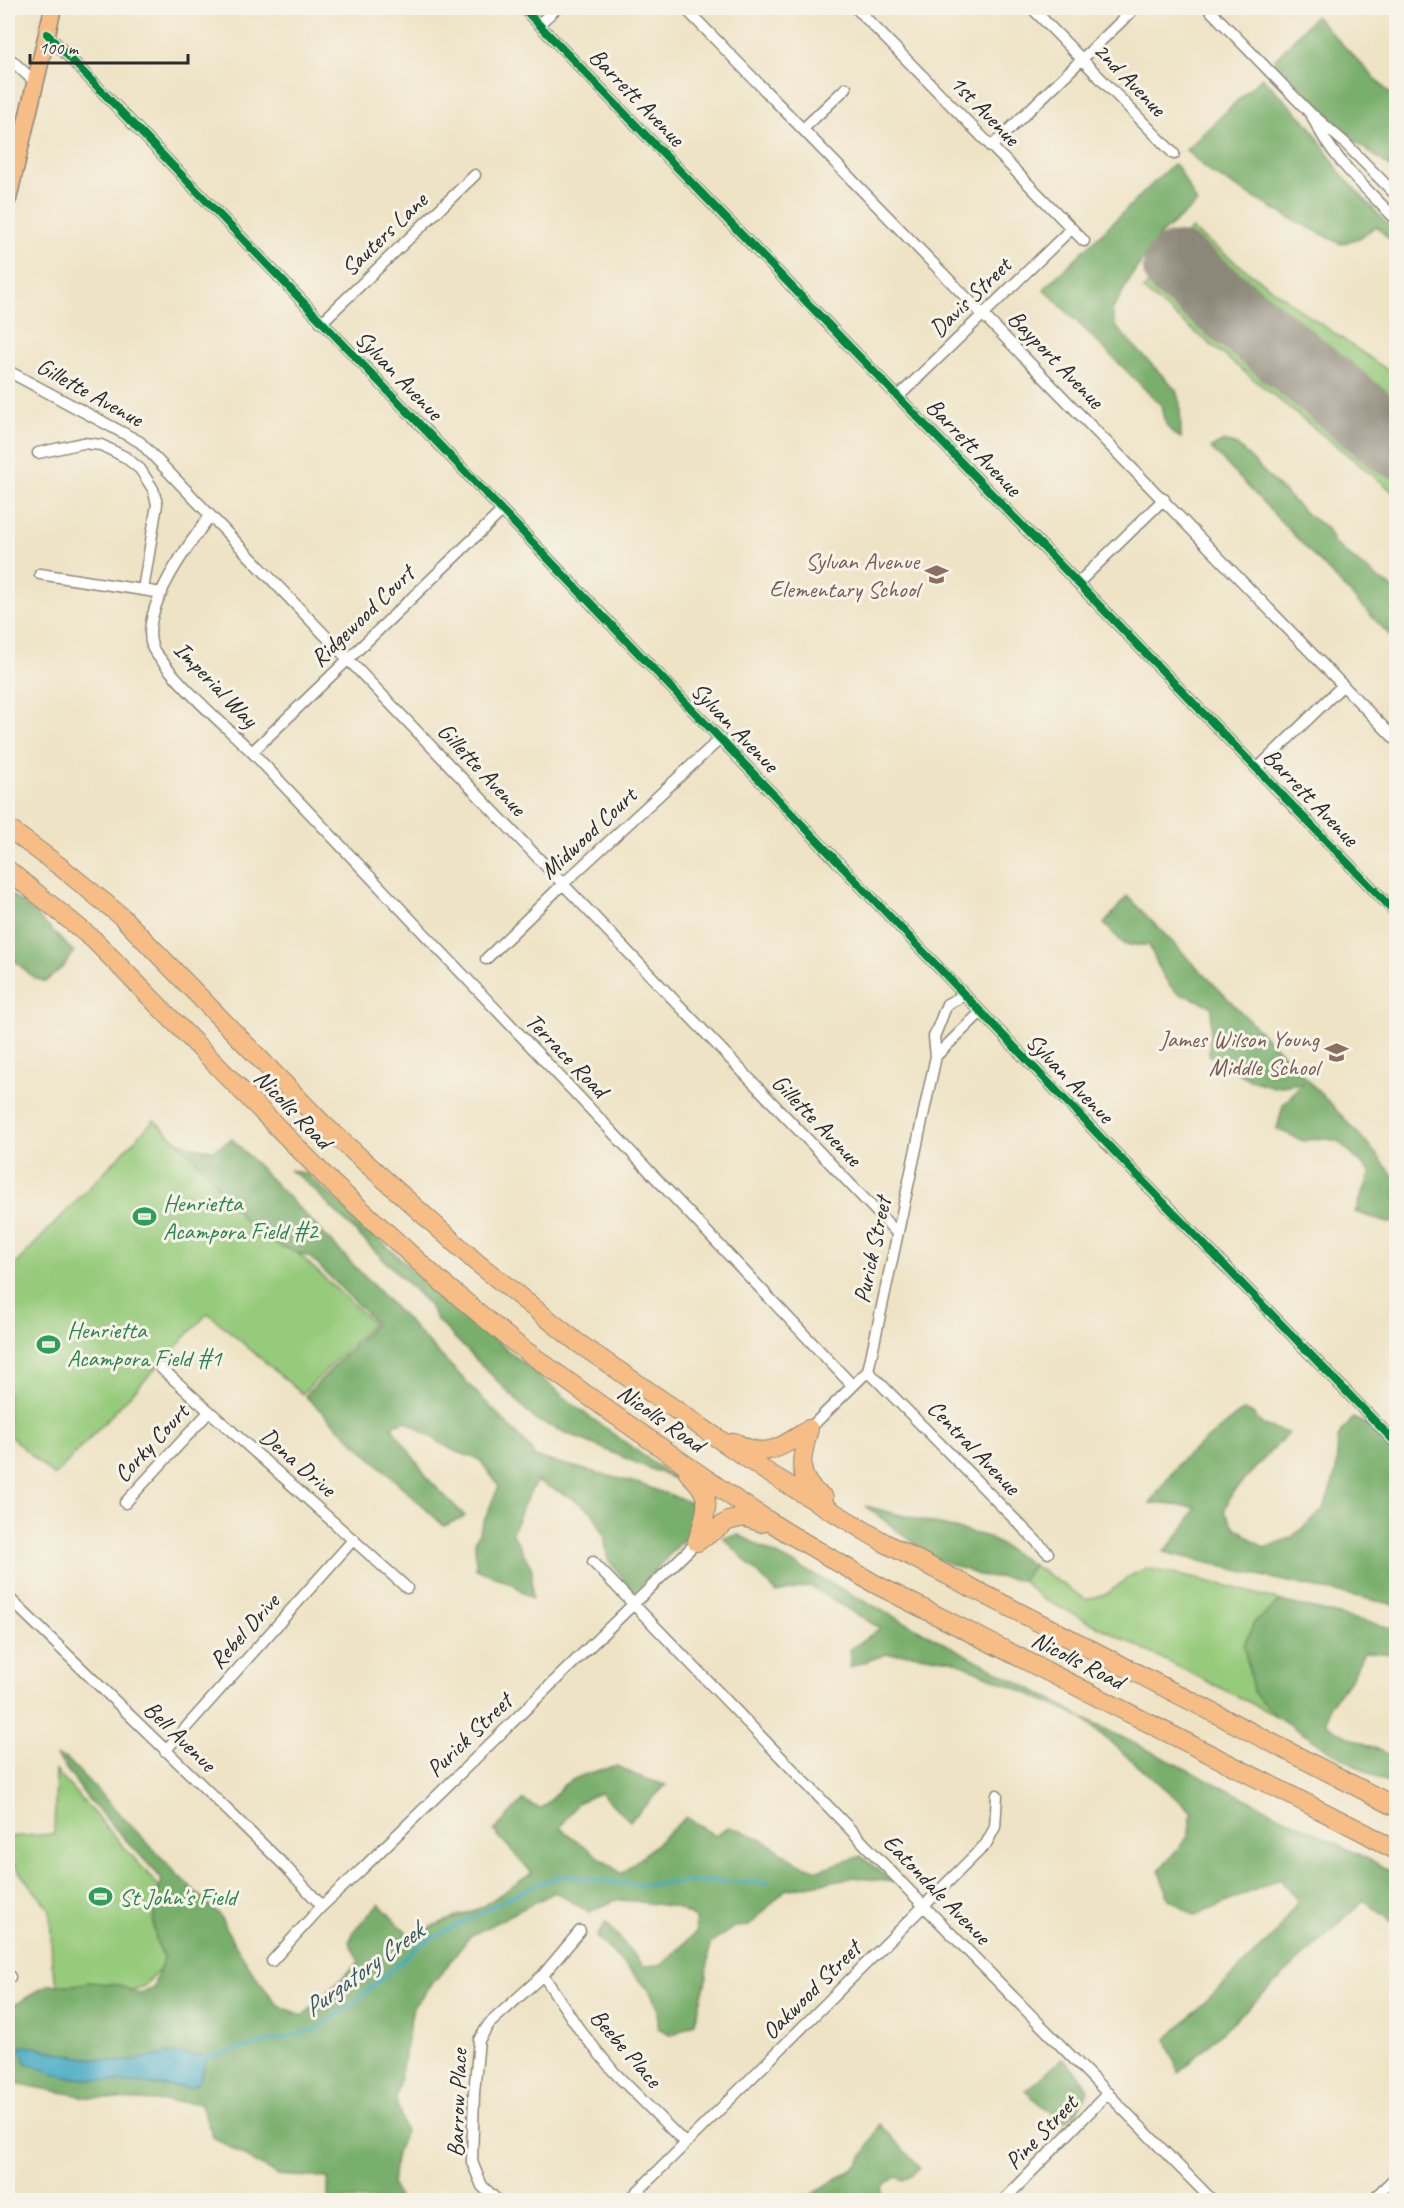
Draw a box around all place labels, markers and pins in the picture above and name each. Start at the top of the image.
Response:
place label: Sylvan Avenue Elementary School [769,546,923,604]
school or university icon: Sylvan Avenue Elementary School [924,562,950,588]
place label: James Wilson Young Middle School [1159,1024,1323,1082]
school or university icon: James Wilson Young Middle School [1324,1040,1350,1066]
place label: Henrietta Acampora Field #2 [163,1188,320,1246]
sports icon: Henrietta Acampora Field #2 [132,1204,158,1230]
place label: Henrietta Acampora Field #1 [67,1315,223,1373]
sports icon: Henrietta Acampora Field #1 [36,1331,62,1357]
place label: St John's Field [119,1882,240,1912]
sports icon: St John's Field [88,1884,114,1910]

